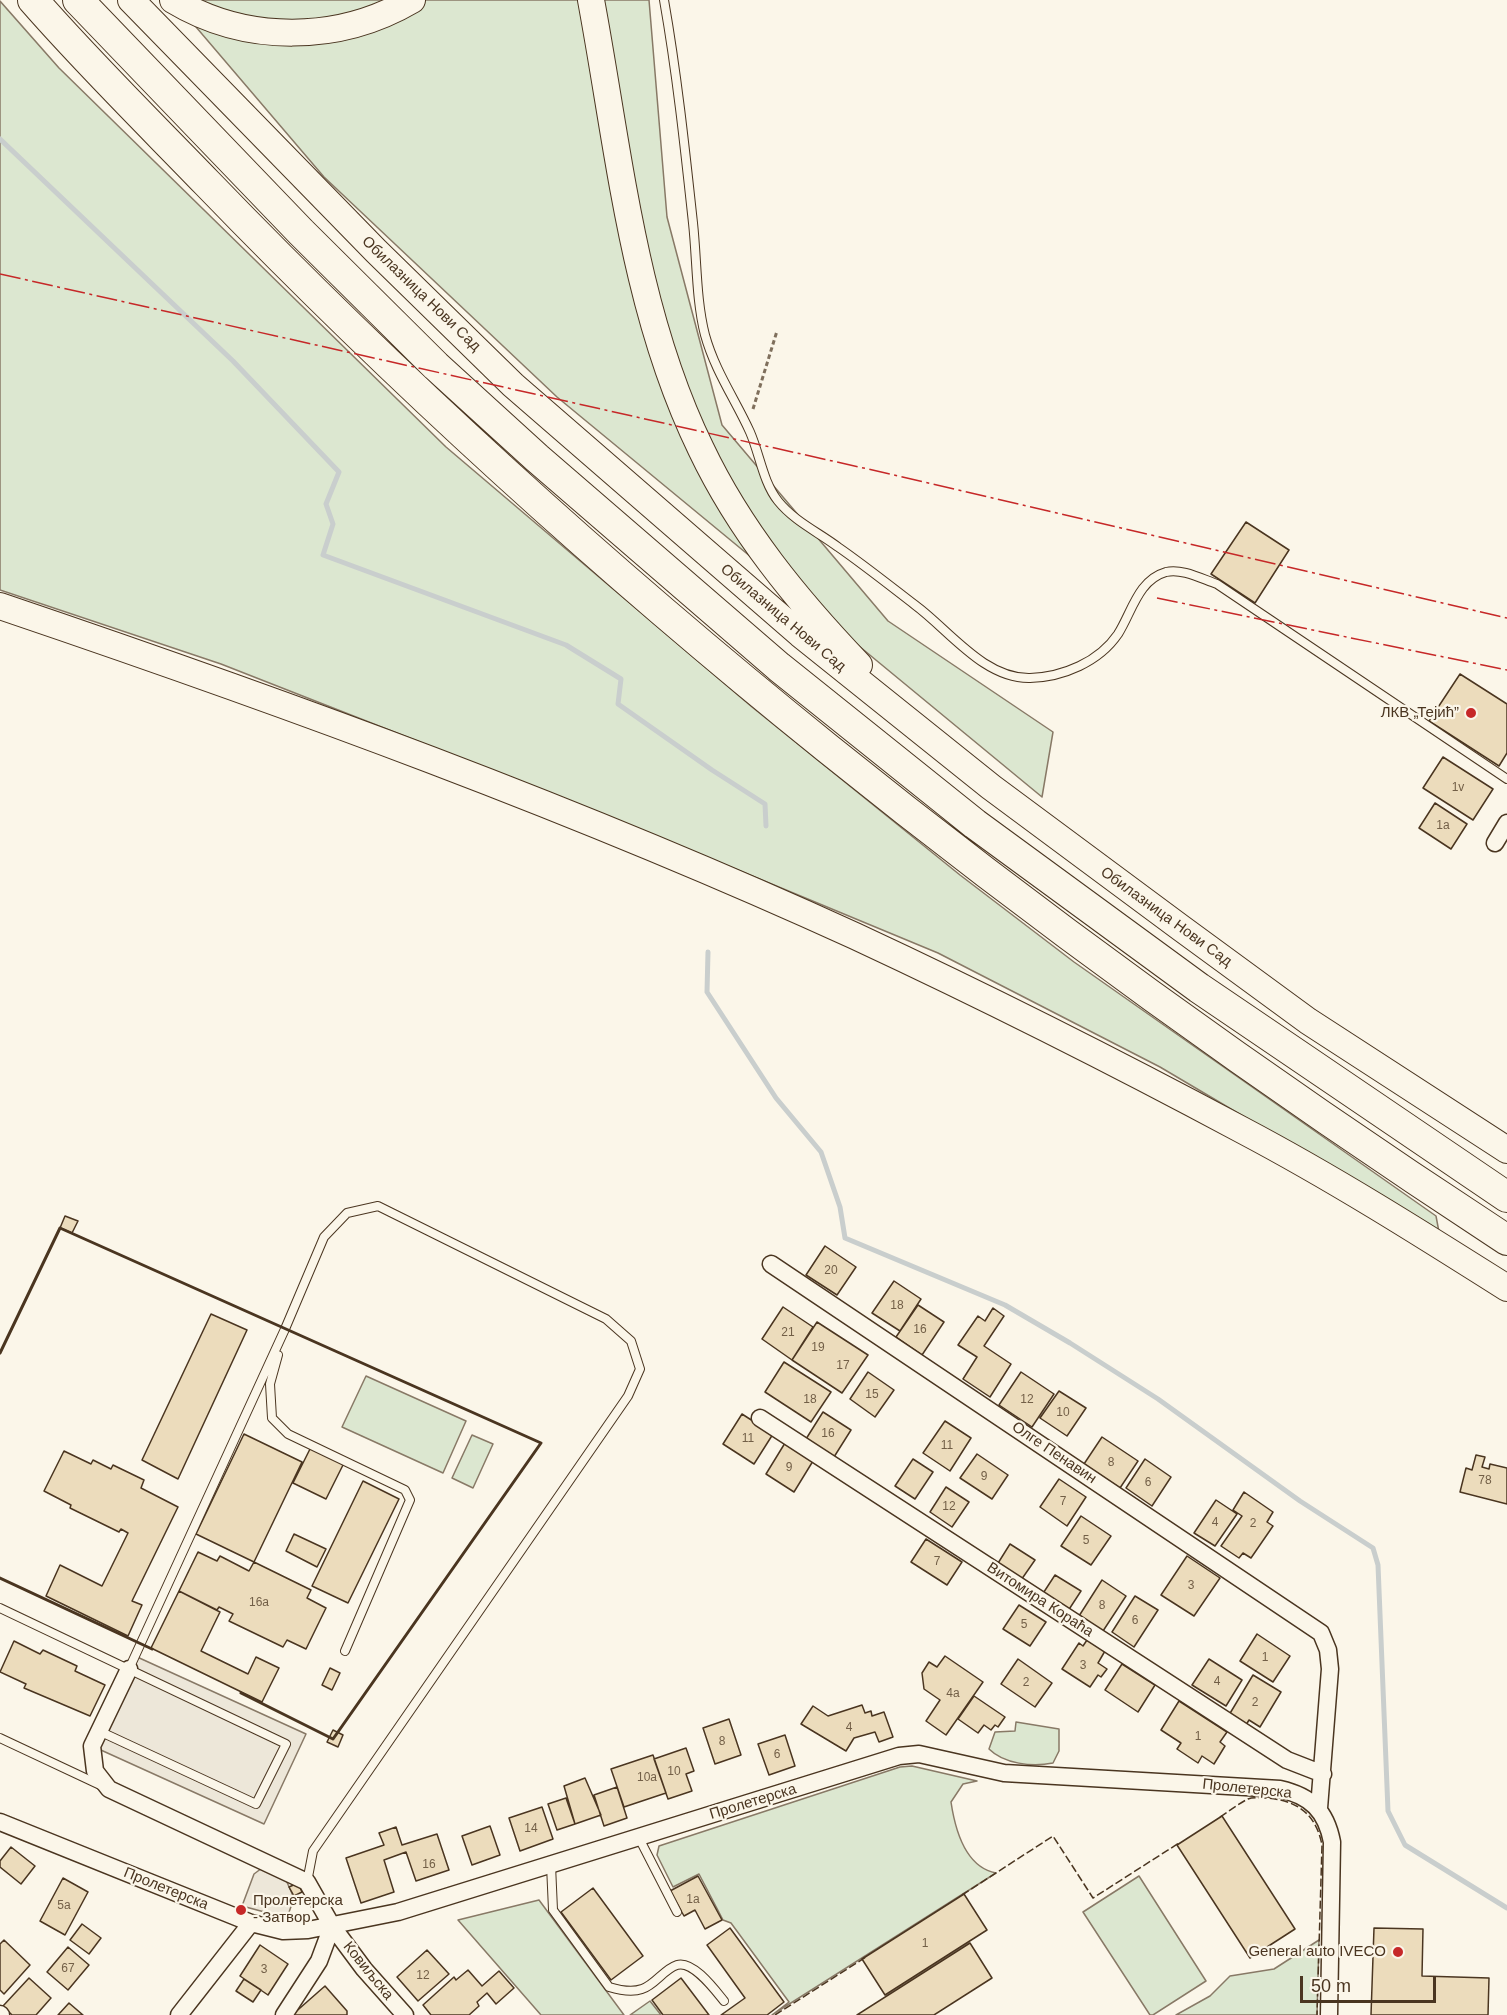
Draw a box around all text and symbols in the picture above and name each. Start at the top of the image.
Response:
street label: Обилазница Нови Сад [358,233,484,355]
street label: Обилазница Нови Сад [717,560,849,676]
place label: ЛКВ „Тејић” [1381,704,1459,722]
marker: ЛКВ „Тејић” [1464,706,1478,720]
house number: 1v [1452,781,1464,795]
house number: 1a [1436,819,1450,833]
street label: Обилазница Нови Сад [1097,863,1235,971]
house number: 20 [824,1264,838,1278]
house number: 18 [890,1299,904,1313]
house number: 16 [913,1323,927,1337]
house number: 21 [781,1326,795,1340]
house number: 19 [811,1341,825,1355]
house number: 17 [836,1359,850,1373]
house number: 15 [865,1388,879,1402]
house number: 18 [803,1393,817,1407]
house number: 12 [1020,1393,1034,1407]
house number: 10 [1056,1406,1070,1420]
street label: Олге Пенавин [1008,1418,1100,1488]
house number: 16 [821,1427,835,1441]
house number: 11 [742,1432,754,1446]
house number: 11 [941,1439,953,1453]
house number: 8 [1108,1456,1114,1470]
house number: 9 [786,1461,792,1475]
house number: 9 [981,1470,987,1484]
house number: 78 [1478,1474,1492,1488]
house number: 6 [1145,1476,1151,1490]
house number: 7 [1060,1495,1066,1509]
house number: 12 [942,1500,956,1514]
house number: 4 [1212,1516,1218,1530]
house number: 2 [1250,1517,1256,1531]
house number: 5 [1083,1534,1089,1548]
house number: 7 [934,1555,940,1569]
street label: Витомира Кораћа [983,1559,1097,1641]
house number: 3 [1188,1579,1194,1593]
house number: 16a [249,1596,269,1610]
house number: 8 [1099,1599,1105,1613]
house number: 6 [1132,1614,1138,1628]
house number: 5 [1021,1618,1027,1632]
house number: 1 [1262,1651,1268,1665]
house number: 3 [1080,1659,1086,1673]
house number: 4 [1214,1675,1220,1689]
house number: 2 [1023,1676,1029,1690]
house number: 4a [946,1687,960,1701]
house number: 2 [1252,1696,1258,1710]
house number: 4 [846,1721,852,1735]
house number: 1 [1195,1730,1201,1744]
house number: 8 [719,1735,725,1749]
house number: 6 [774,1748,780,1762]
house number: 10 [667,1765,681,1779]
house number: 10a [637,1771,657,1785]
street label: Пролетерска [1201,1775,1293,1803]
street label: Пролетерска [707,1780,799,1824]
house number: 14 [524,1822,538,1836]
house number: 16 [422,1858,436,1872]
street label: Пролетерска [121,1864,211,1914]
place label: Пролетерска - Затвор [253,1892,343,1927]
house number: 1a [686,1893,700,1907]
house number: 5a [57,1899,71,1913]
marker: Пролетерска - Затвор [234,1903,248,1917]
house number: 1 [922,1937,928,1951]
street label: Ковиљска [339,1938,397,2004]
place label: General auto IVECO [1248,1943,1386,1961]
marker: General auto IVECO [1391,1945,1405,1959]
house number: 67 [61,1962,75,1976]
house number: 3 [261,1963,267,1977]
scale bar [1303,1964,1440,2002]
house number: 12 [416,1969,430,1983]
text: 50 m [1311,1976,1351,1996]

